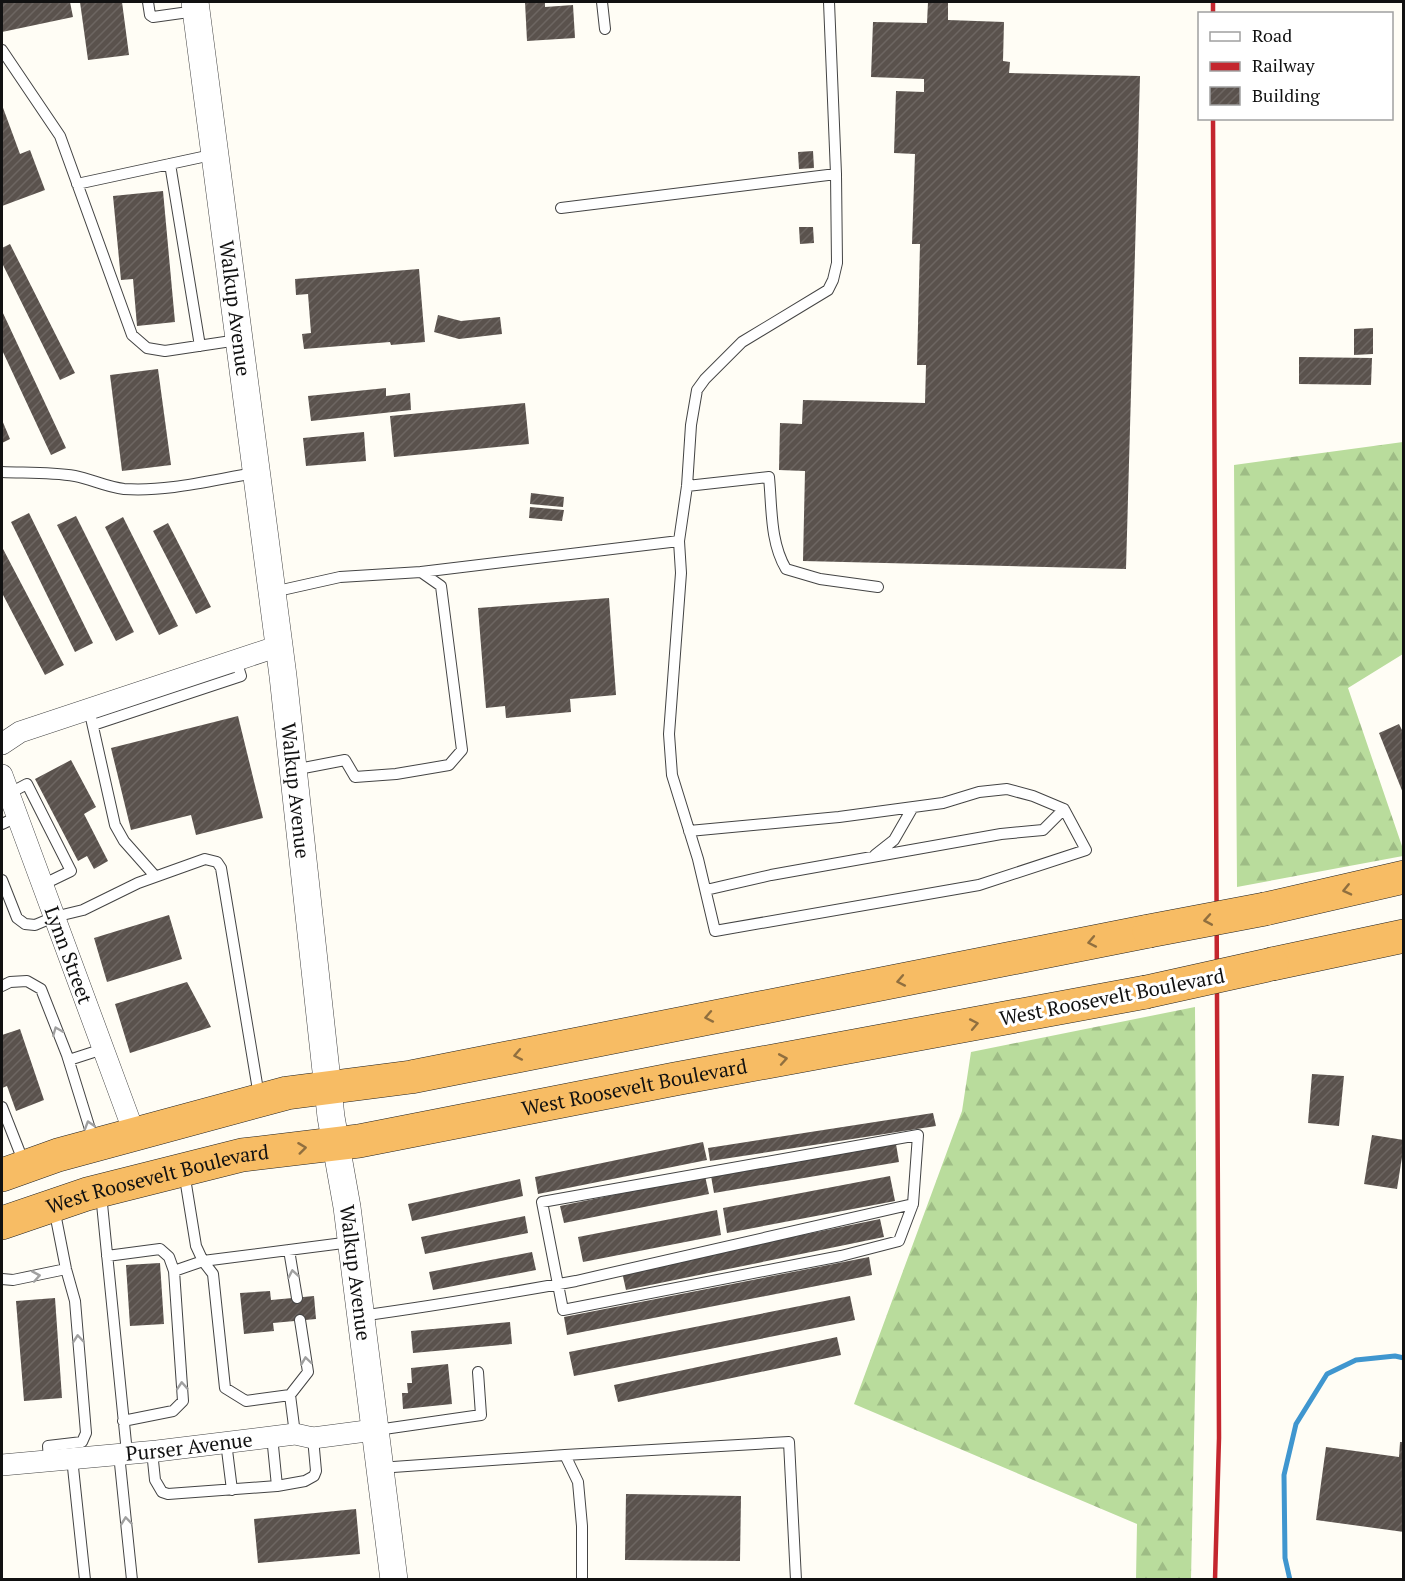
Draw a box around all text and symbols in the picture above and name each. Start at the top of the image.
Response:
legend [1198,12,1393,120]
text: Road [1252,23,1292,47]
text: Railway [1252,53,1316,77]
text: Building [1252,83,1320,107]
street label: Walkup Avenue [213,239,258,378]
street label: Walkup Avenue [275,721,317,860]
one-way arrow [1342,883,1352,896]
street label: Lynn Street [39,902,100,1008]
one-way arrow [1203,913,1213,926]
one-way arrow [1087,935,1097,948]
street label: West Roosevelt Boulevard [997,961,1227,1032]
one-way arrow [896,974,906,987]
one-way arrow [704,1010,714,1023]
one-way arrow [969,1018,979,1031]
one-way arrow [52,1026,64,1037]
one-way arrow [513,1048,523,1061]
street label: West Roosevelt Boulevard [519,1052,749,1122]
one-way arrow [777,1053,787,1066]
one-way arrow [84,1120,96,1131]
street label: West Roosevelt Boulevard [42,1138,270,1220]
one-way arrow [297,1142,307,1155]
street label: Walkup Avenue [334,1203,378,1342]
one-way arrow [288,1269,300,1278]
one-way arrow [30,1270,40,1283]
one-way arrow [72,1335,85,1344]
one-way arrow [301,1356,313,1365]
one-way arrow [176,1382,189,1391]
street label: Purser Avenue [124,1425,254,1467]
one-way arrow [120,1517,133,1526]

